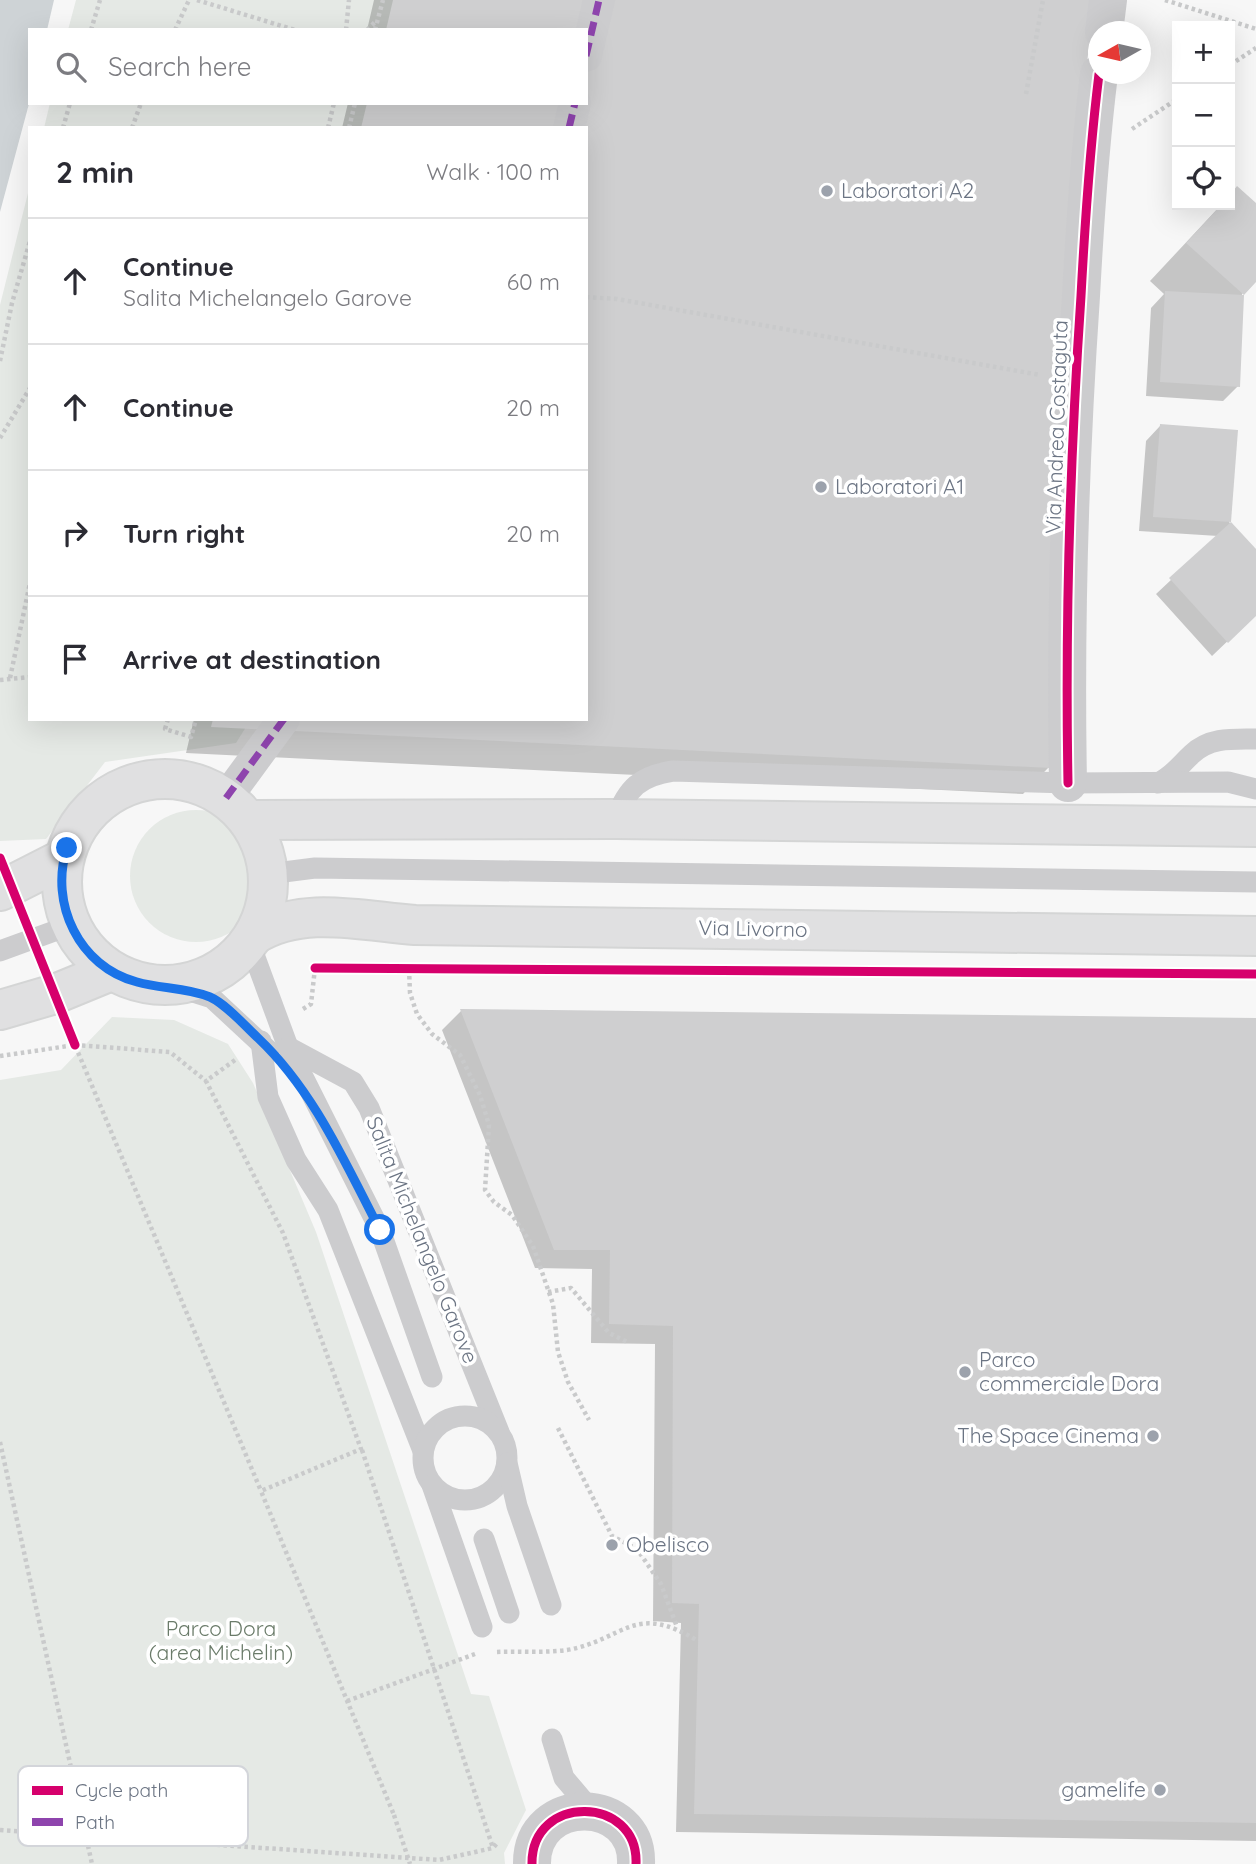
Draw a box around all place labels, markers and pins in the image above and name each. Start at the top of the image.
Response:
place label: Laboratori A2 [841,177,974,203]
marker: Laboratori A2 [819,183,835,199]
place label: Laboratori A1 [835,473,964,499]
marker: Laboratori A1 [813,479,829,495]
place label: Parco commerciale Dora [979,1346,1159,1396]
marker: Parco commerciale Dora [957,1364,973,1380]
place label: The Space Cinema [957,1422,1139,1448]
marker: The Space Cinema [1145,1428,1161,1444]
place label: Obelisco [626,1531,709,1557]
marker: Obelisco [604,1537,620,1553]
place label: gamelife [1061,1776,1146,1802]
marker: gamelife [1152,1782,1168,1798]

